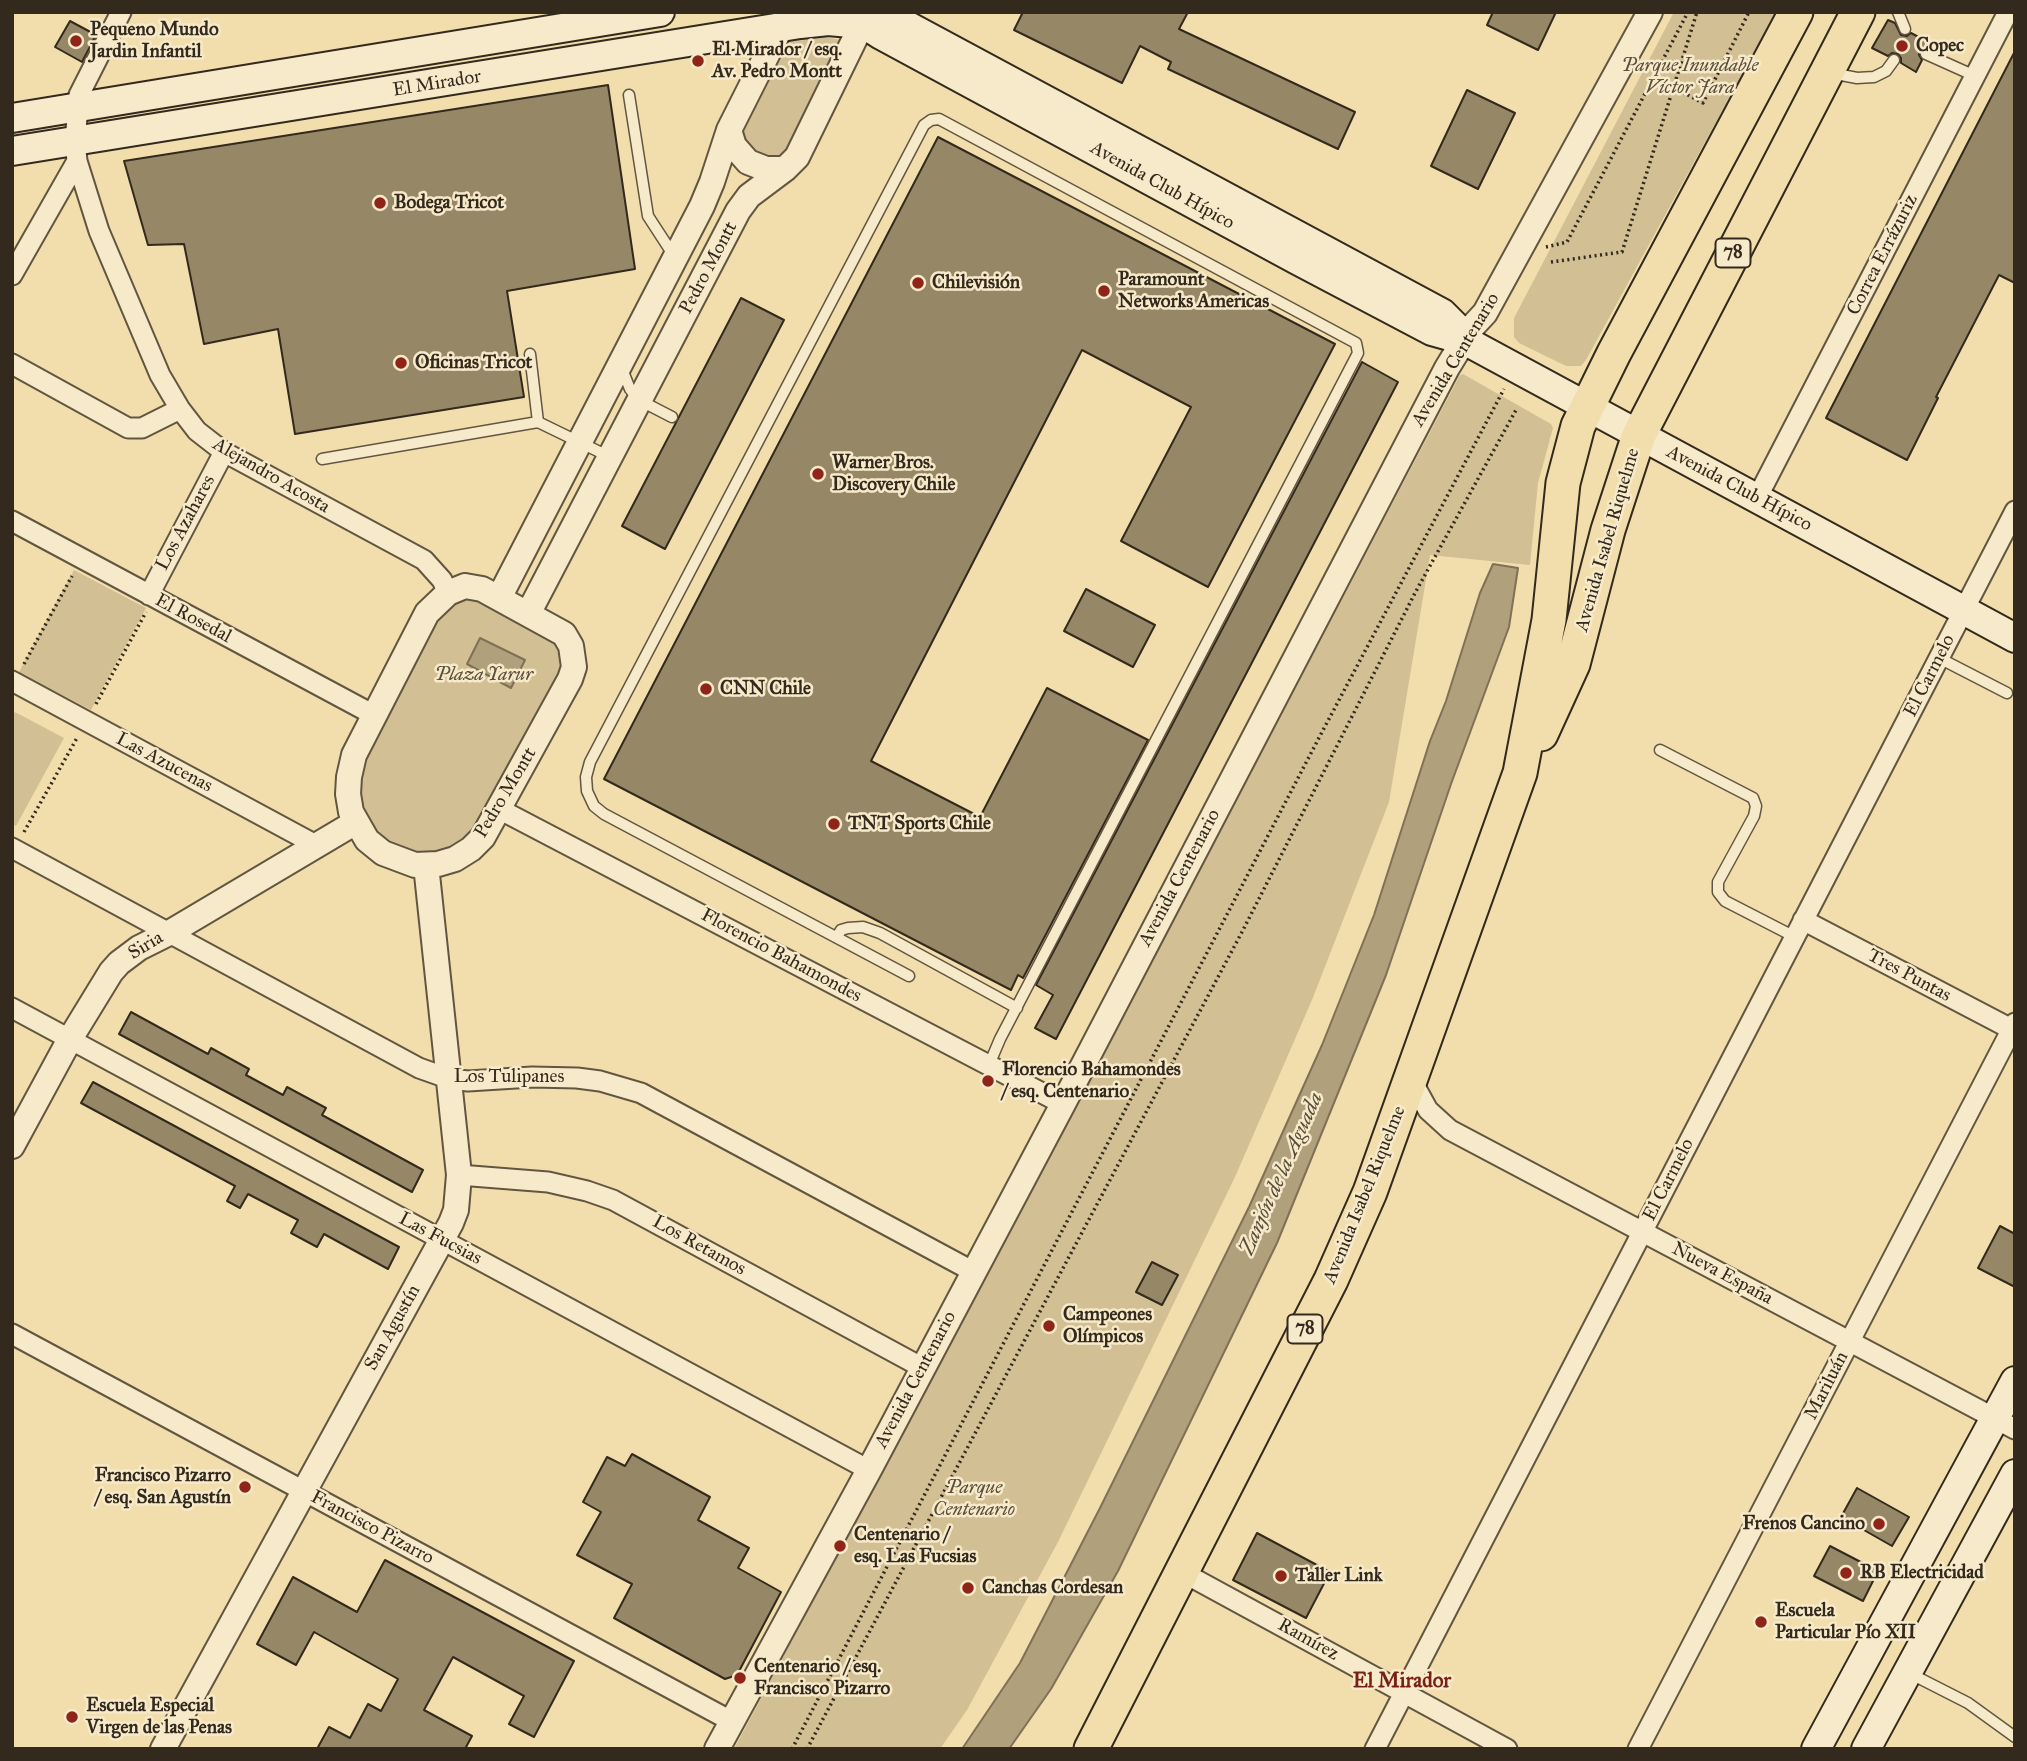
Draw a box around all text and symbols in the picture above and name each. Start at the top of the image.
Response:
place label: Pequeno Mundo Jardin Infantil [90,19,219,63]
marker: Pequeno Mundo Jardin Infantil [68,33,84,49]
place label: Copec [1916,35,1964,57]
marker: Copec [1894,38,1910,54]
place label: El Mirador / esq. Av. Pedro Montt [712,39,842,83]
marker: El Mirador / esq. Av. Pedro Montt [690,53,706,69]
park label: Parque Inundable Víctor Jara [1622,55,1758,99]
street label: El Mirador [391,66,483,102]
street label: Avenida Club Hípico [1086,137,1238,235]
street label: Correa Errázuriz [1843,191,1923,319]
place label: Bodega Tricot [394,192,504,214]
marker: Bodega Tricot [372,195,388,211]
street label: Pedro Montt [675,218,743,318]
road number: 78 [1716,239,1750,268]
place label: Paramount Networks Americas [1118,269,1269,313]
place label: Chilevisión [932,272,1020,294]
marker: Chilevisión [910,275,926,291]
marker: Paramount Networks Americas [1096,283,1112,299]
street label: Avenida Centenario [1407,289,1505,431]
place label: Oficinas Tricot [415,352,532,374]
marker: Oficinas Tricot [393,355,409,371]
street label: Alejandro Acosta [208,433,334,519]
street label: Avenida Club Hípico [1662,441,1816,537]
street label: Avenida Isabel Riquelme [1571,446,1645,634]
place label: Warner Bros. Discovery Chile [832,452,955,496]
marker: Warner Bros. Discovery Chile [810,466,826,482]
street label: Los Azahares [151,471,221,575]
street label: El Rosedal [151,589,235,649]
street label: El Carmelo [1900,631,1960,721]
park label: Plaza Yarur [435,664,533,686]
place label: CNN Chile [720,678,811,700]
marker: CNN Chile [698,681,714,697]
street label: Las Azucenas [112,728,216,798]
street label: Pedro Montt [470,744,542,842]
street label: Avenida Centenario [1134,806,1226,950]
place label: TNT Sports Chile [848,813,991,835]
marker: TNT Sports Chile [826,816,842,832]
street label: Florencio Bahamondes [697,904,865,1008]
street label: Siria [124,927,168,965]
street label: Tres Puntas [1863,944,1955,1008]
place label: Florencio Bahamondes / esq. Centenario [1002,1059,1181,1103]
street label: Los Tulipanes [454,1066,564,1088]
marker: Florencio Bahamondes / esq. Centenario [980,1073,996,1089]
water label: Zanjón de la Aguada [1235,1089,1329,1259]
street label: Avenida Isabel Riquelme [1319,1103,1411,1287]
street label: El Carmelo [1639,1135,1699,1225]
street label: Las Fucsias [395,1208,485,1270]
street label: Los Retamos [648,1211,750,1281]
street label: Nueva España [1667,1238,1777,1310]
street label: San Agustín [360,1281,426,1375]
place label: Campeones Olímpicos [1063,1304,1152,1348]
street label: Avenida Centenario [870,1308,962,1452]
road number: 78 [1288,1314,1322,1344]
marker: Campeones Olímpicos [1041,1318,1057,1334]
street label: Mariluán [1800,1348,1854,1424]
place label: Francisco Pizarro / esq. San Agustín [95,1465,231,1509]
park label: Parque Centenario [933,1477,1015,1521]
marker: Francisco Pizarro / esq. San Agustín [237,1479,253,1495]
street label: Francisco Pizarro [307,1486,437,1570]
place label: Frenos Cancino [1743,1513,1865,1535]
marker: Frenos Cancino [1871,1516,1887,1532]
place label: Centenario / esq. Las Fucsias [854,1524,977,1568]
marker: Centenario / esq. Las Fucsias [832,1538,848,1554]
place label: RB Electricidad [1860,1562,1984,1584]
place label: Taller Link [1295,1565,1383,1587]
marker: RB Electricidad [1838,1565,1854,1581]
marker: Taller Link [1273,1568,1289,1584]
place label: Canchas Cordesan [982,1577,1123,1599]
marker: Canchas Cordesan [960,1580,976,1596]
place label: Escuela Particular Pío XII [1775,1600,1916,1644]
street label: Ramírez [1273,1614,1343,1666]
marker: Escuela Particular Pío XII [1753,1614,1769,1630]
place label: Centenario / esq. Francisco Pizarro [754,1656,890,1700]
district label: El Mirador [1353,1669,1451,1695]
marker: Centenario / esq. Francisco Pizarro [732,1670,748,1686]
place label: Escuela Especial Virgen de las Penas [86,1695,232,1739]
marker: Escuela Especial Virgen de las Penas [64,1709,80,1725]

